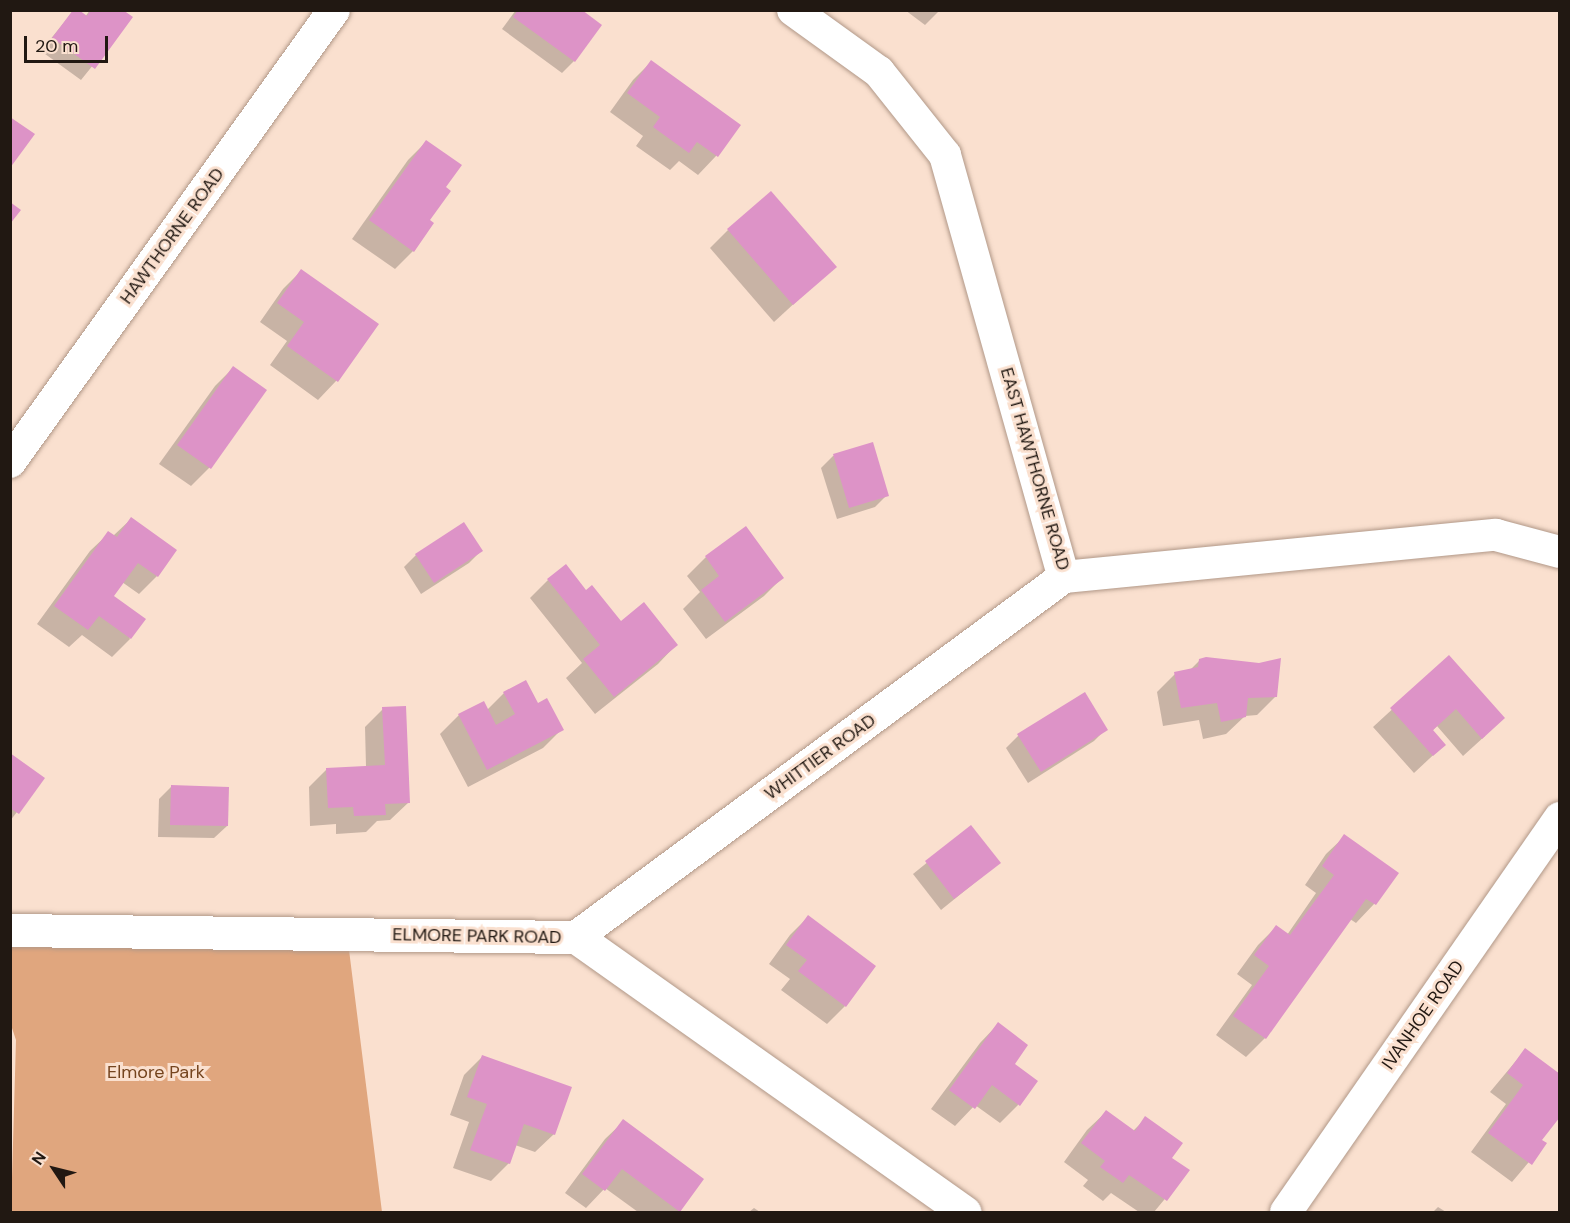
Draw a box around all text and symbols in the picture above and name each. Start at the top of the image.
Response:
scale bar [27,24,111,62]
text: 20 m [35,34,78,58]
street label: HAWTHORNE ROAD [115,164,229,308]
street label: EAST HAWTHORNE ROAD [996,365,1074,573]
street label: WHITTIER ROAD [760,709,880,805]
street label: ELMORE PARK ROAD [392,924,562,948]
street label: IVANHOE ROAD [1377,956,1469,1074]
park label: Elmore Park [107,1061,205,1083]
north arrow [24,1139,84,1199]
text: N [27,1148,51,1169]

